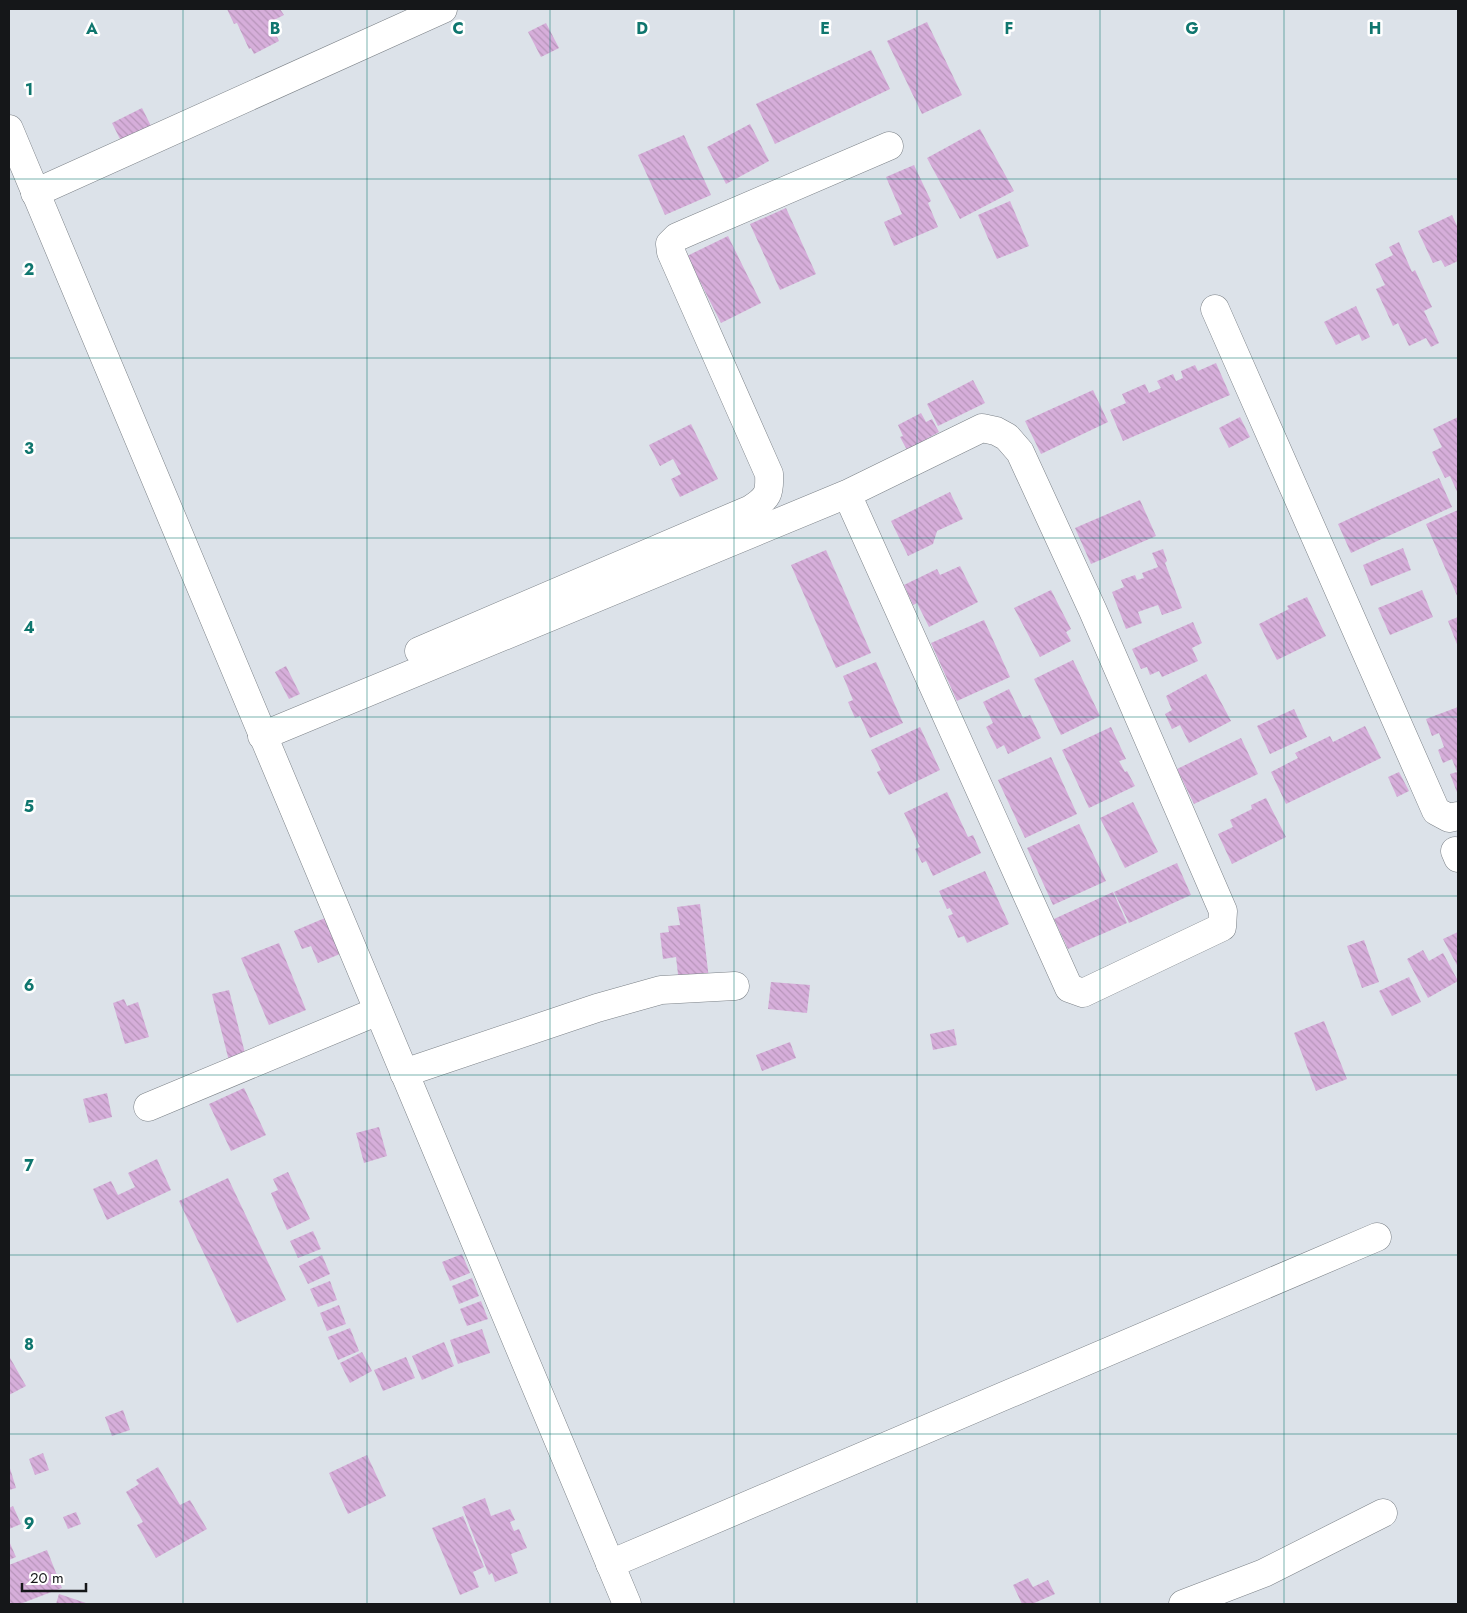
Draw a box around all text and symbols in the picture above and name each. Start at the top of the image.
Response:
text: A [85,17,98,40]
text: B [270,17,280,40]
text: C [452,17,464,40]
text: D [636,17,648,40]
text: E [820,17,830,40]
text: F [1005,17,1013,40]
text: G [1185,17,1199,40]
text: H [1369,17,1381,40]
text: 1 [25,78,33,101]
text: 2 [24,258,34,281]
text: 3 [24,437,34,460]
text: 4 [23,616,35,639]
text: 5 [24,795,34,818]
text: 6 [24,974,34,997]
text: 7 [24,1154,34,1177]
text: 8 [24,1333,34,1356]
text: 9 [24,1512,34,1535]
scale bar [22,1560,86,1592]
text: 20 m [30,1567,64,1589]

